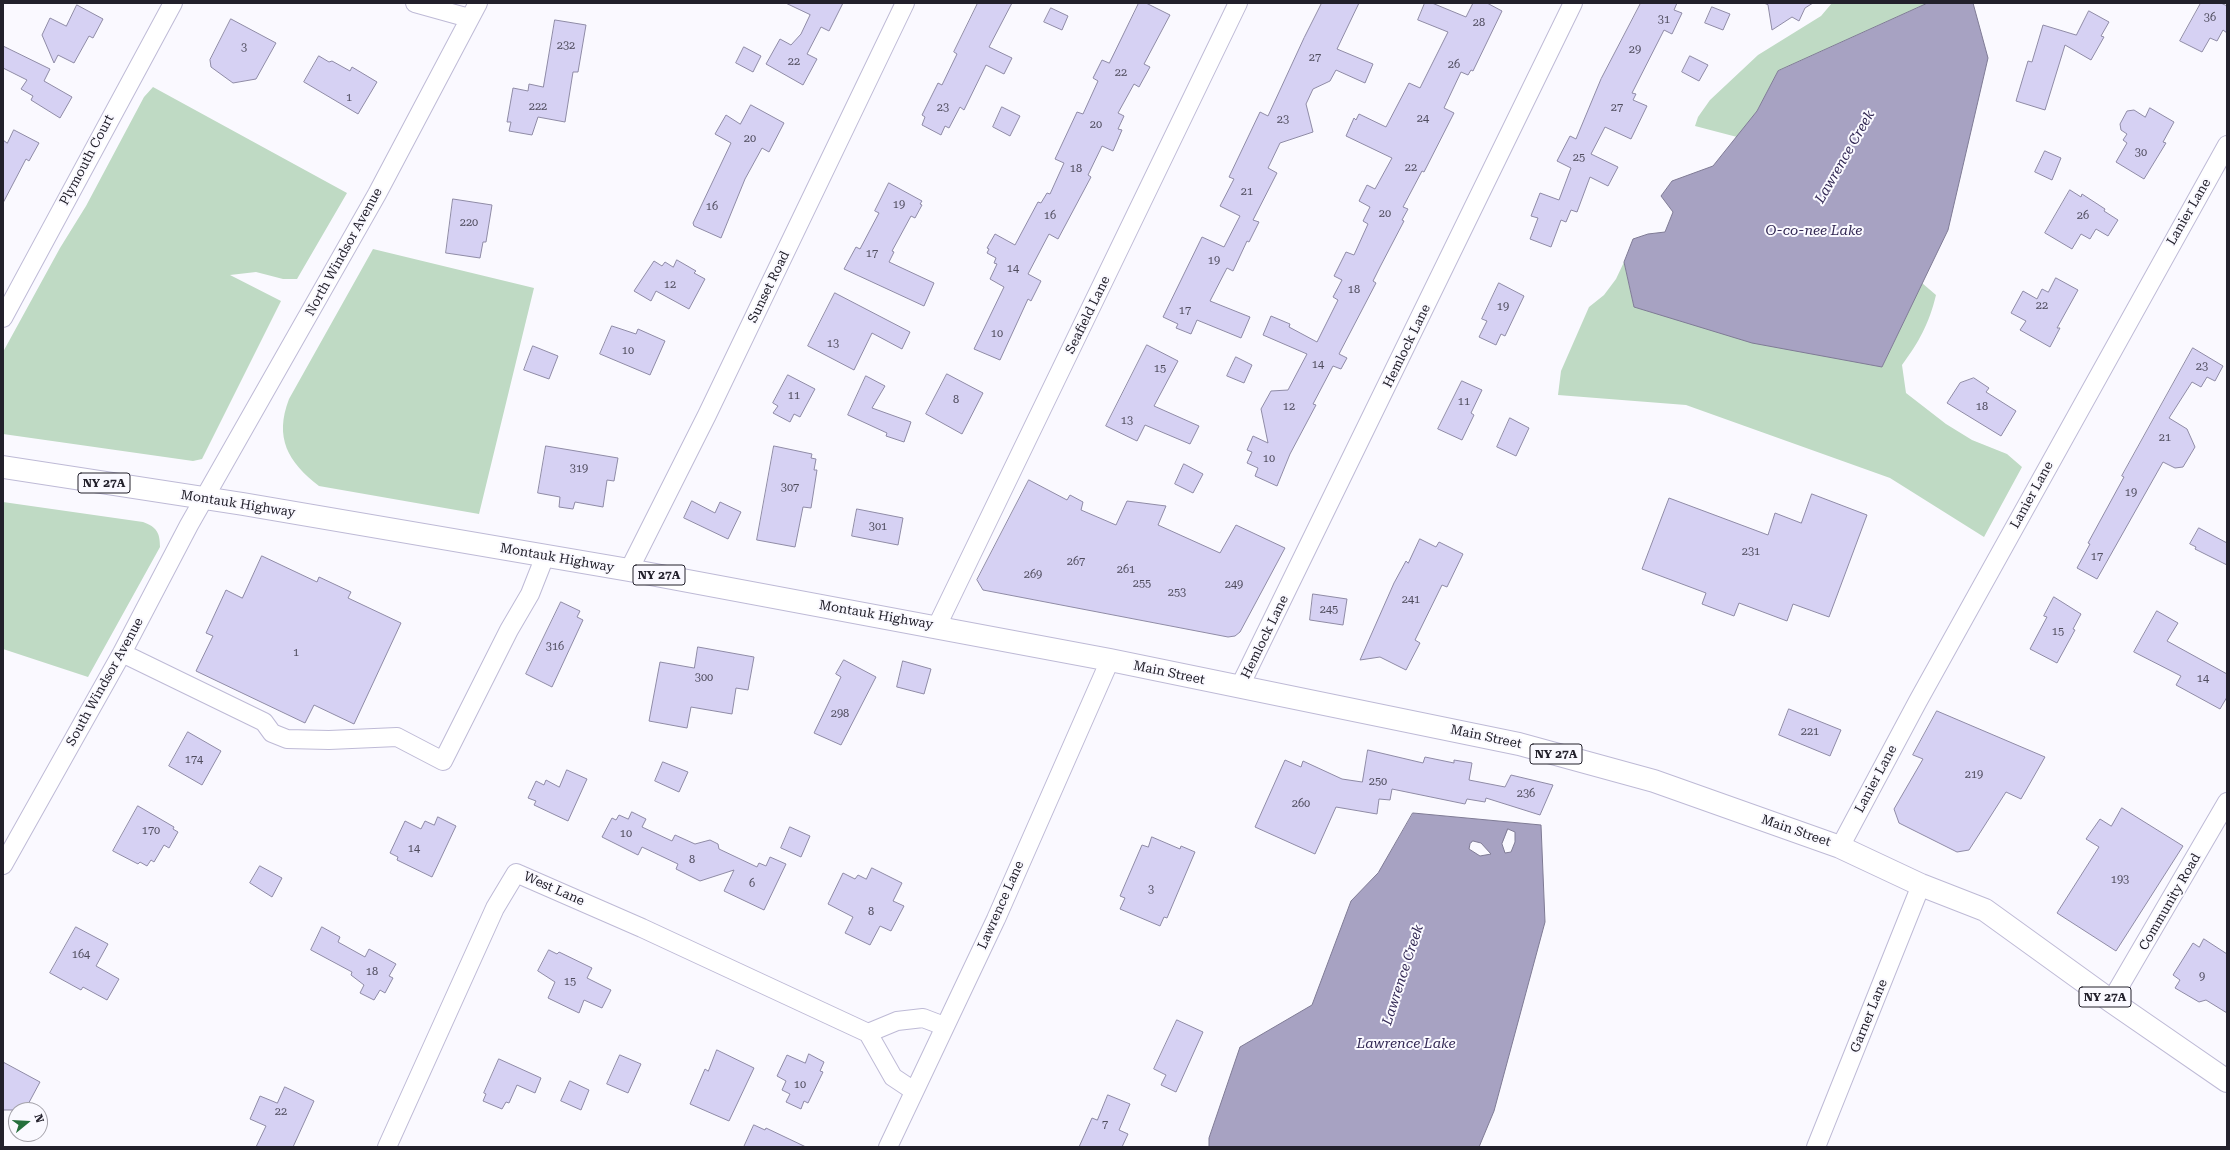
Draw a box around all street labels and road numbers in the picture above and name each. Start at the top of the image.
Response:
street label: Plymouth Court [57,112,117,208]
street label: Lanier Lane [2164,176,2214,248]
street label: North Windsor Avenue [302,185,386,319]
street label: Sunset Road [745,249,793,325]
street label: Seafield Lane [1062,274,1114,356]
street label: Hemlock Lane [1380,302,1434,390]
street label: Lanier Lane [2007,459,2057,531]
road number: NY 27A [78,473,130,493]
street label: Montauk Highway [180,487,296,521]
street label: Montauk Highway [499,540,615,576]
road number: NY 27A [633,565,685,585]
street label: Hemlock Lane [1238,593,1292,681]
street label: Montauk Highway [818,597,934,633]
street label: South Windsor Avenue [63,615,147,749]
street label: Main Street [1132,658,1206,688]
street label: Main Street [1449,722,1523,752]
street label: Lanier Lane [1852,743,1900,815]
road number: NY 27A [1530,744,1582,764]
street label: Main Street [1759,812,1833,850]
street label: Community Road [2136,851,2204,953]
street label: Lawrence Lane [975,858,1027,952]
street label: West Lane [521,869,587,909]
street label: Garner Lane [1847,977,1891,1055]
road number: NY 27A [2079,987,2131,1007]

